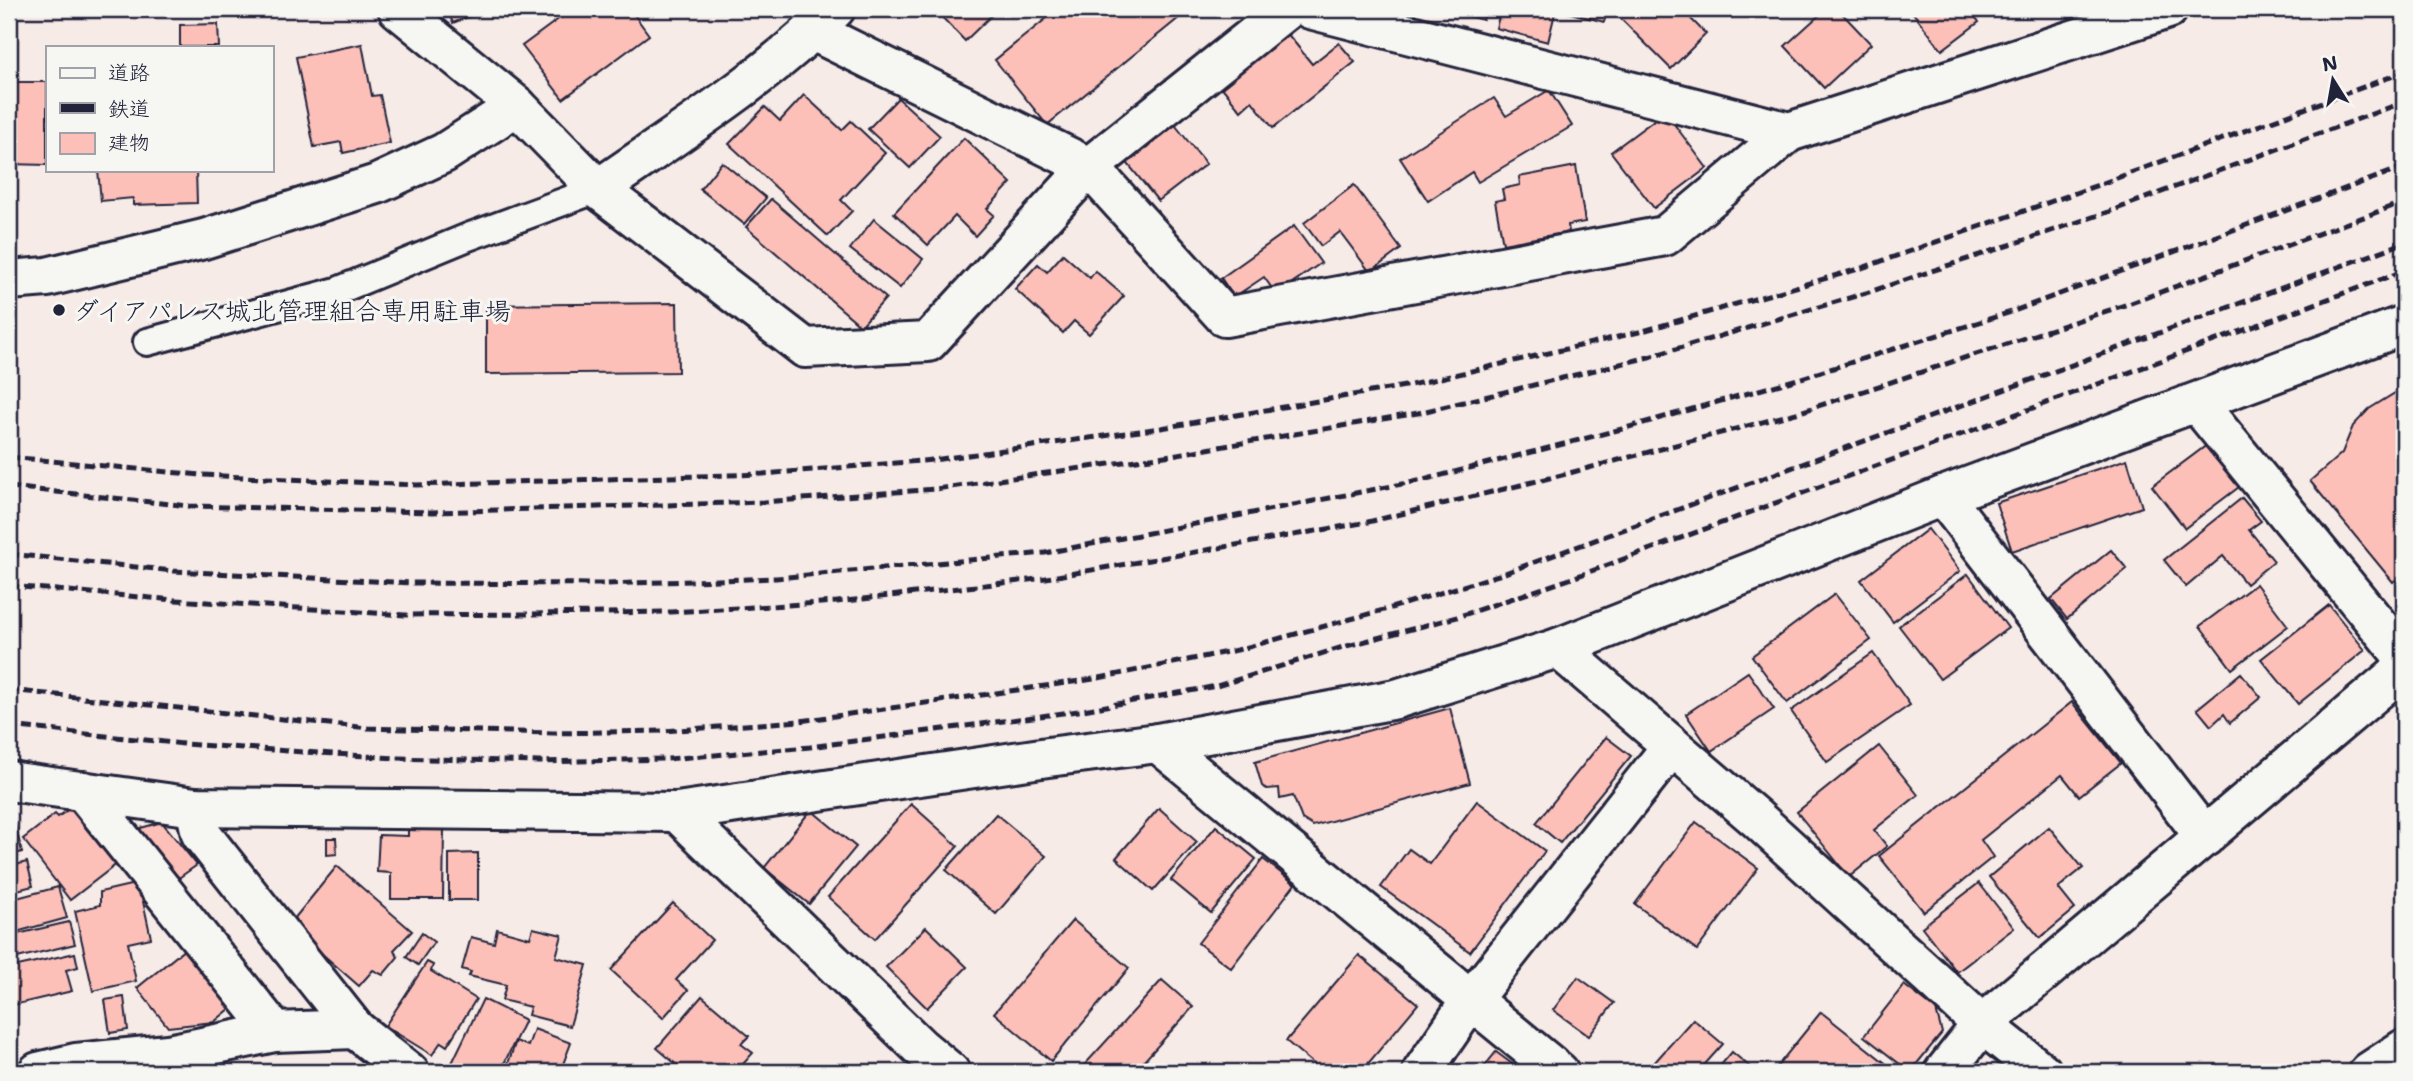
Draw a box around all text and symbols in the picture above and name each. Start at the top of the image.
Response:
legend [46,46,273,172]
north arrow [2298,46,2368,116]
text: N [2320,50,2340,78]
text: 道路 [108,59,150,87]
text: 鉄道 [108,95,150,123]
text: 建物 [108,129,150,157]
place label: ダイアパレス城北管理組合専用駐車場 [73,293,511,328]
marker: ダイアパレス城北管理組合専用駐車場 [51,302,67,318]

